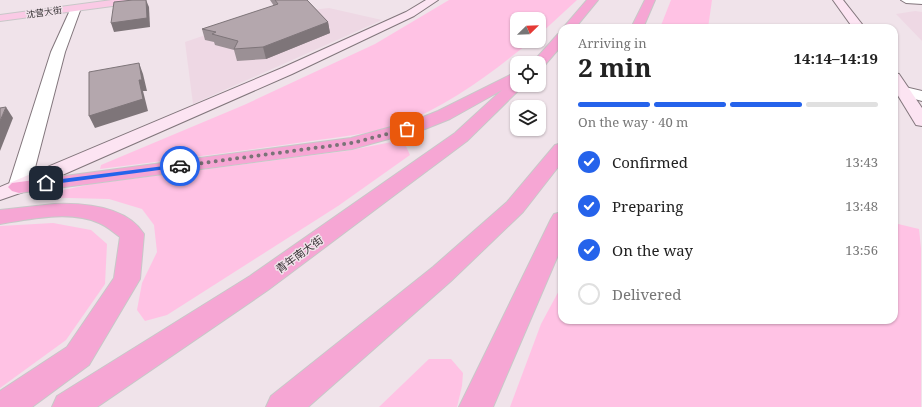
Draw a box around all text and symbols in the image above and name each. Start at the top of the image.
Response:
street label: 沈营大街 [25,3,63,21]
north arrow [510,12,546,48]
map controls [510,12,546,136]
text: Arriving in [578,34,647,52]
text: 14:14–14:19 [794,48,878,68]
text: 2 min [578,49,652,85]
button: locate [510,56,546,92]
button: layers [510,100,546,136]
pin [390,112,424,146]
text: On the way · 40 m [578,113,688,131]
icon: bag [396,118,418,140]
courier [160,146,200,186]
icon: check [578,151,600,173]
text: Confirmed [612,152,688,172]
text: 13:43 [845,153,878,171]
icon: car [169,155,191,177]
pin [29,166,63,200]
icon: home [35,172,57,194]
icon: check [578,195,600,217]
text: Preparing [612,196,683,216]
text: 13:48 [845,197,878,215]
street label: 青年南大街 [272,232,326,276]
icon: check [578,239,600,261]
text: On the way [612,240,693,260]
text: 13:56 [845,241,878,259]
text: Delivered [612,284,681,304]

